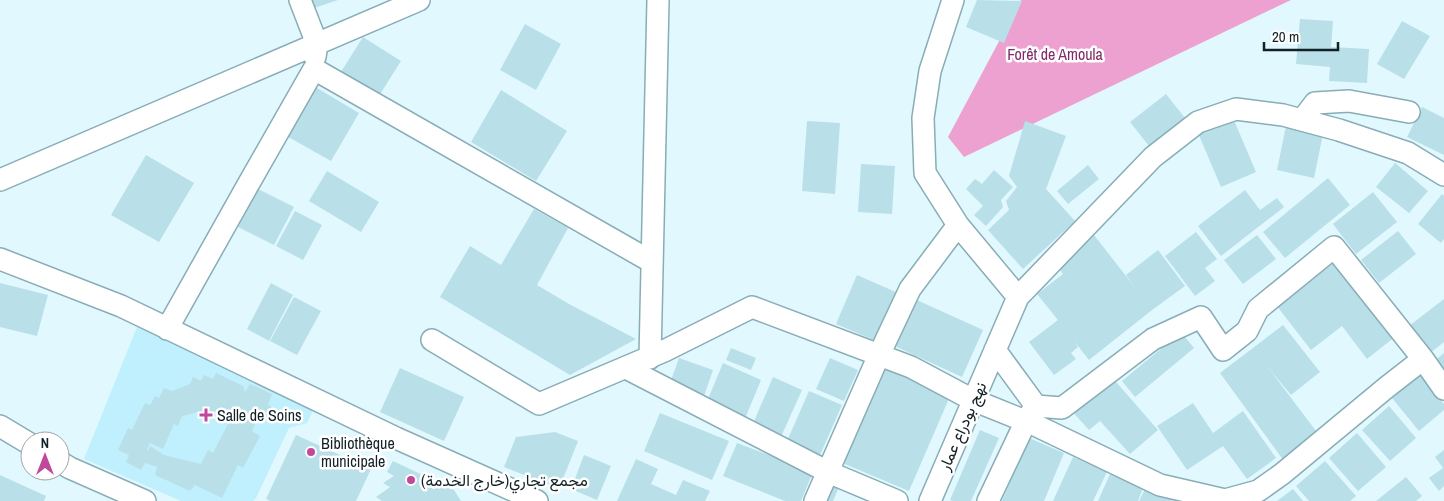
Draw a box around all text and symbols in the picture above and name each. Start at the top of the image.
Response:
scale bar [1264,20,1338,52]
text: 20 m [1272,26,1299,47]
park label: Forêt de Amoula [1007,43,1104,65]
street label: نهج بودراع عمار [932,378,992,475]
place label: Salle de Soins [217,404,302,426]
marker: Salle de Soins [199,408,213,422]
north arrow [20,431,70,481]
place label: Bibliothèque municipale [321,432,395,472]
text: N [41,434,49,452]
marker: Bibliothèque municipale [305,446,317,458]
place label: (مجمع تجاري(خارج الخدمة [421,469,588,494]
marker: (مجمع تجاري(خارج الخدمة [405,474,417,486]

